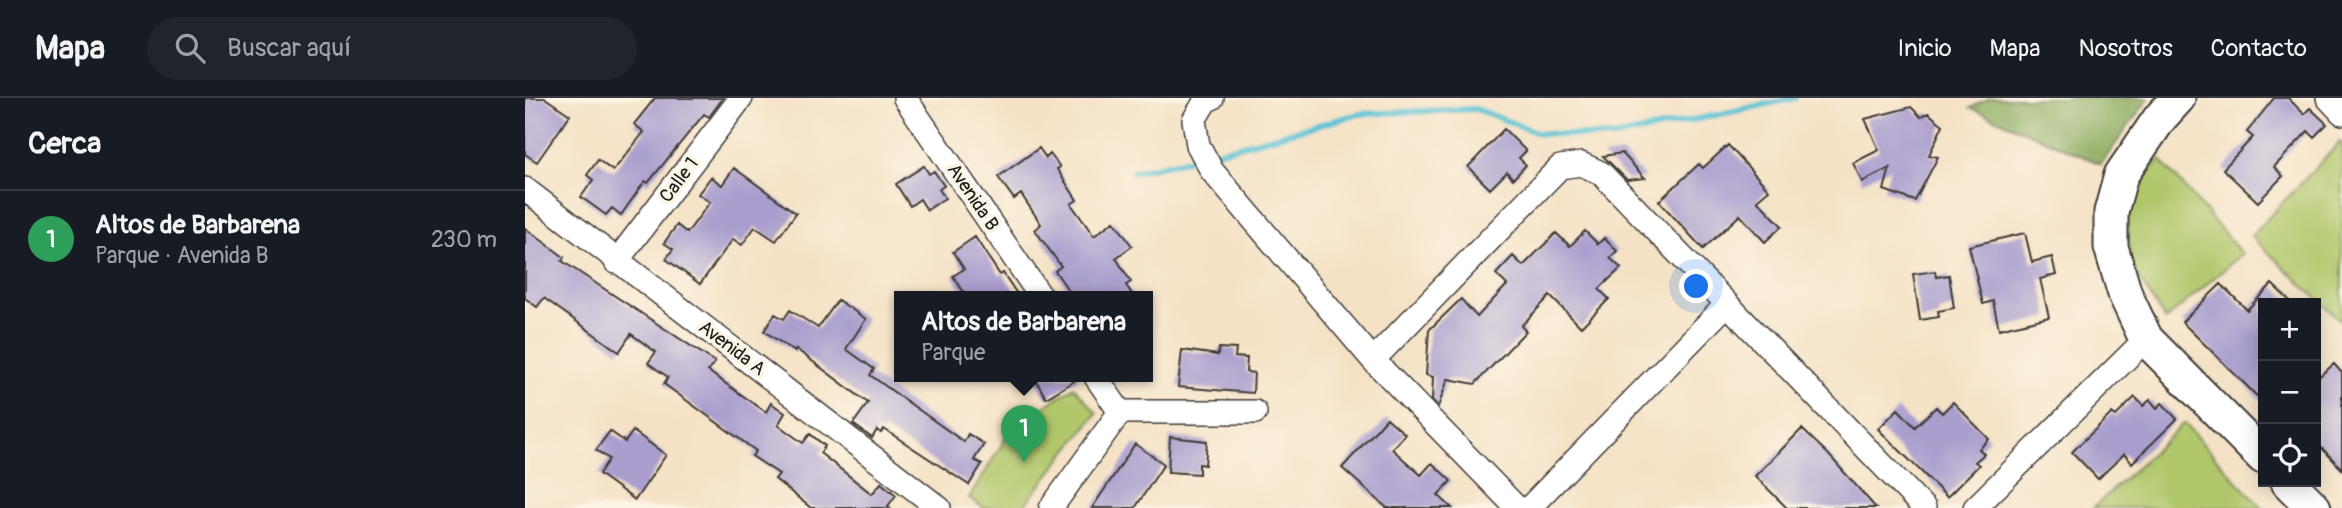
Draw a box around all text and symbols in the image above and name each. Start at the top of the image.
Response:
search box [147,17,637,80]
text: Mapa [35,28,105,69]
icon: search [171,29,209,67]
text: Buscar aquí [227,32,351,64]
text: Inicio [1898,34,1952,63]
text: Mapa [1990,34,2041,63]
text: Nosotros [2079,34,2173,63]
text: Contacto [2211,34,2307,63]
text: Cerca [28,125,101,162]
street label: Calle 1 [654,153,704,207]
street label: Avenida B [942,159,1004,235]
text: Altos de Barbarena [95,209,300,241]
text: 1 [47,225,56,254]
text: 230 m [431,225,497,254]
text: Parque · Avenida B [95,241,269,270]
your location [1679,269,1713,303]
popup [894,291,1153,382]
map controls [2258,298,2321,487]
button: + [2258,298,2321,361]
text: Altos de Barbarena [921,306,1126,338]
street label: Avenida A [694,315,770,381]
text: Parque [921,338,985,367]
button: − [2258,361,2321,424]
pin: 1 [1001,405,1047,463]
button: locate [2258,424,2321,487]

